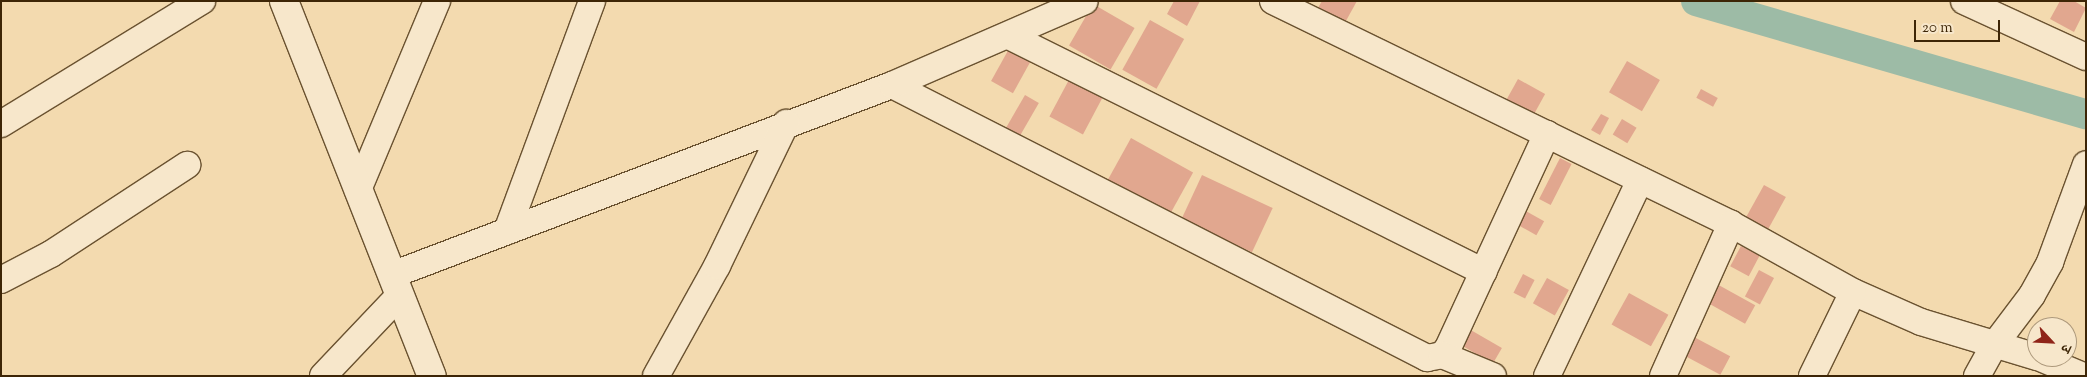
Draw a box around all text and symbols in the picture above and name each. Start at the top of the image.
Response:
scale bar [1917,10,2003,42]
text: 20 m [1922,18,1953,39]
north arrow [2027,317,2077,367]
text: उ [2054,340,2075,355]

